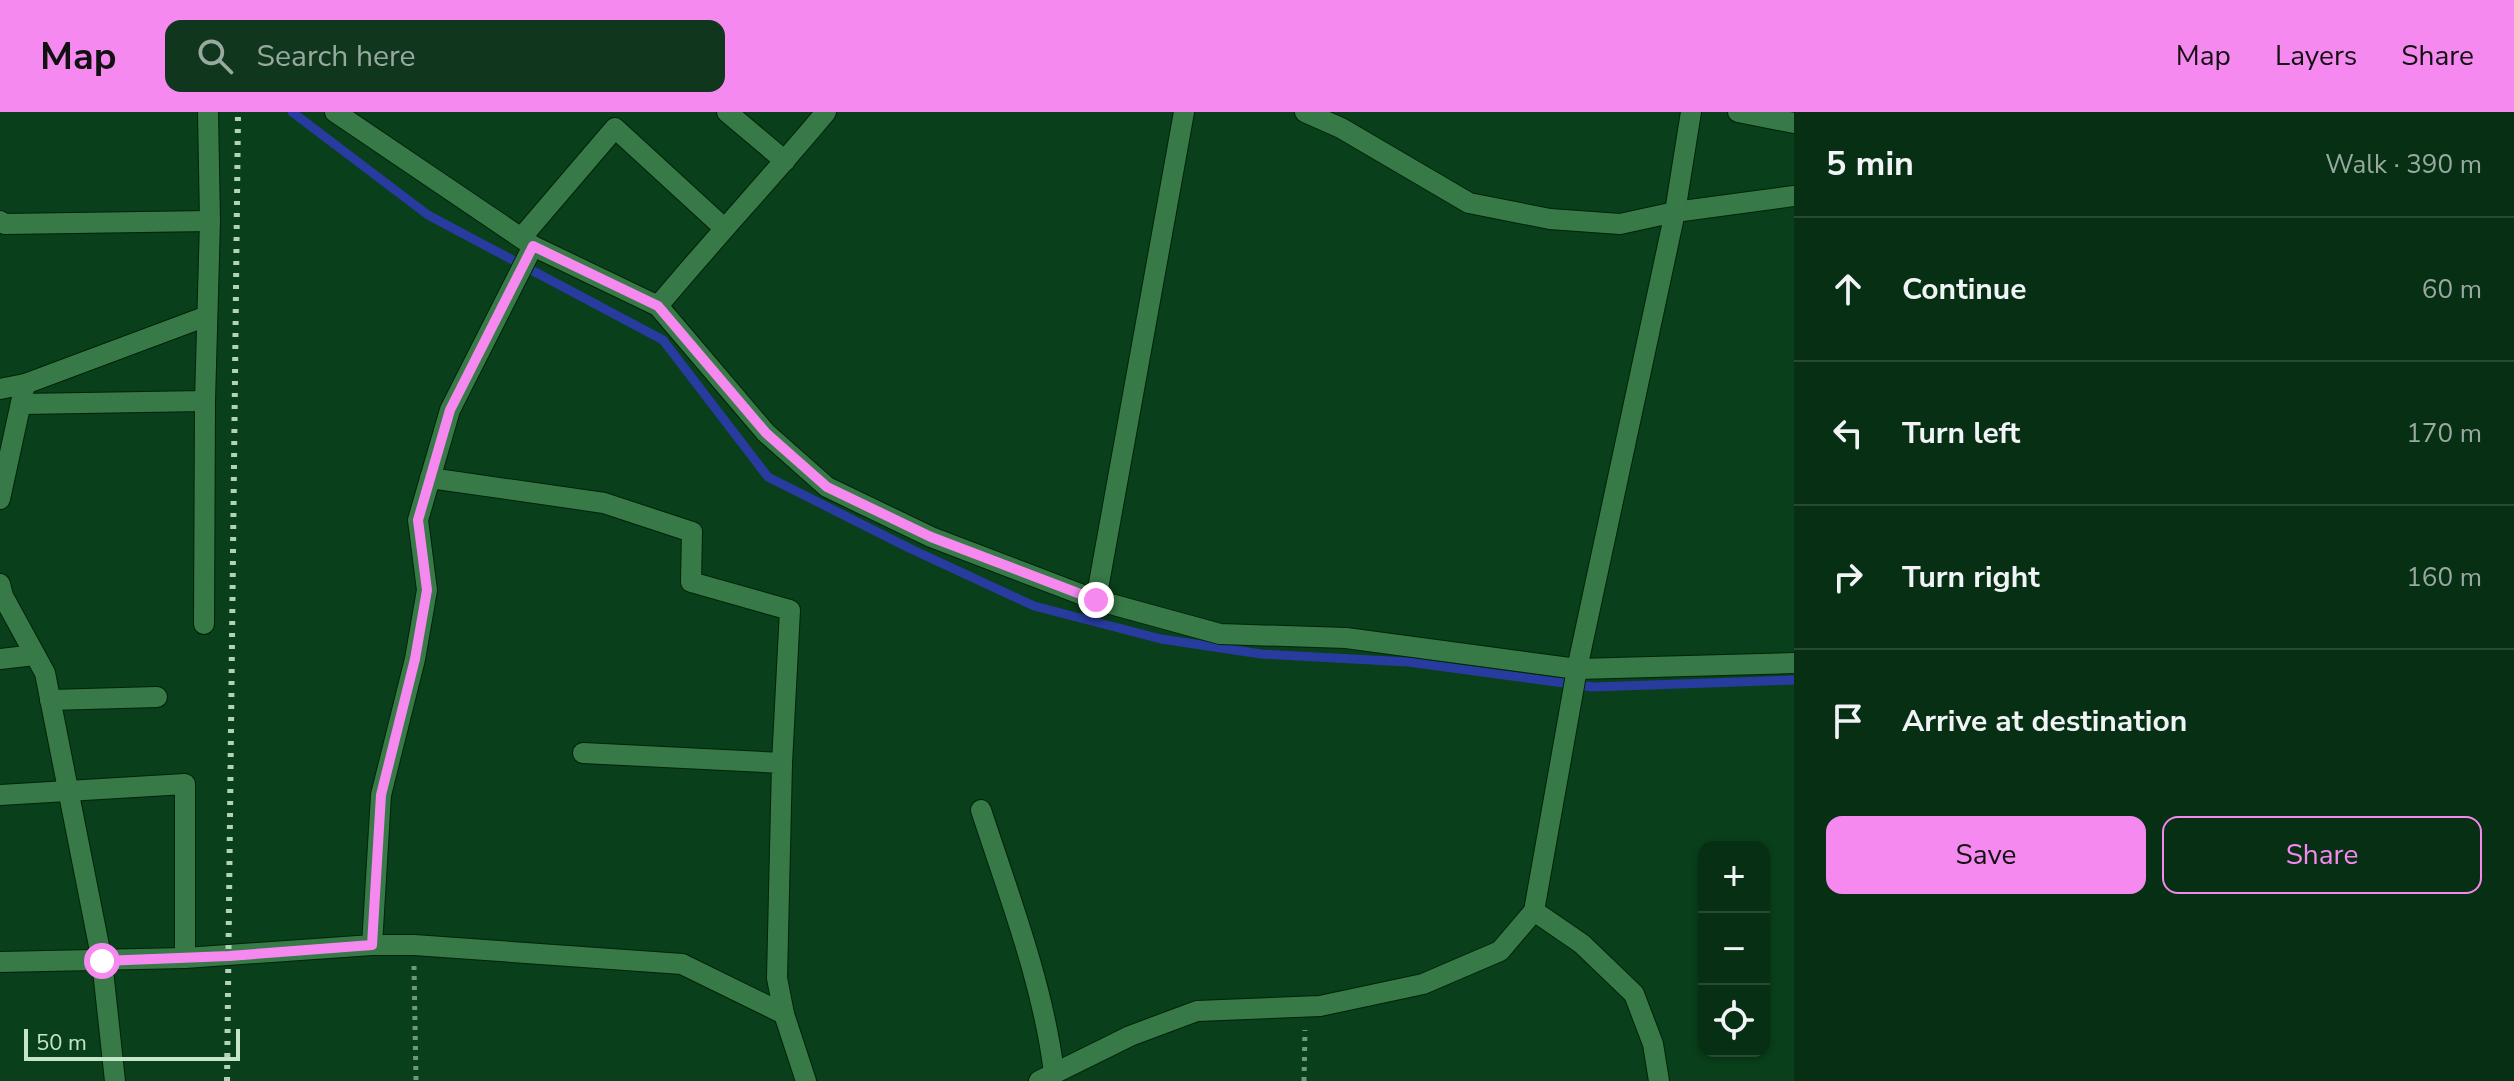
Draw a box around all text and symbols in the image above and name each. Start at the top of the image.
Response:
search box [165,20,725,92]
text: Map [40,31,117,82]
icon: search [193,34,237,78]
text: Search here [257,36,416,77]
text: Map [2176,37,2231,75]
text: Layers [2275,37,2357,75]
text: Share [2401,37,2474,75]
text: 5 min [1826,141,1914,187]
text: Walk · 390 m [2325,147,2482,182]
icon: ahead [1826,267,1870,311]
text: Continue [1902,269,2027,310]
text: 60 m [2422,272,2482,307]
icon: left [1826,411,1870,455]
text: Turn left [1902,413,2020,454]
text: 170 m [2406,416,2482,451]
icon: right [1826,555,1870,599]
text: Turn right [1902,557,2040,598]
text: 160 m [2406,560,2482,595]
route end [1078,582,1114,618]
icon: arrive [1826,699,1870,743]
text: Arrive at destination [1902,701,2187,742]
button: Save [1826,816,2146,894]
button: Share [2162,816,2482,894]
map controls [1698,841,1770,1057]
button: + [1698,841,1770,913]
button: − [1698,913,1770,985]
route start [84,943,120,979]
button: locate [1698,985,1770,1057]
scale bar [24,1025,240,1061]
text: 50 m [36,1028,87,1058]

